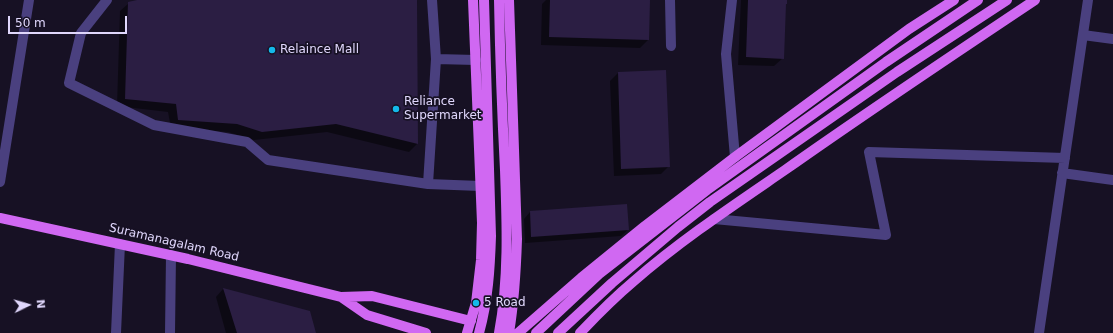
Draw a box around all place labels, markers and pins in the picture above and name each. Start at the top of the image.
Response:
place label: Relaince Mall [280,43,359,57]
marker: Relaince Mall [267,45,277,55]
place label: Reliance Supermarket [404,95,482,123]
marker: Reliance Supermarket [391,104,401,114]
place label: 5 Road [484,296,526,310]
marker: 5 Road [471,298,481,308]

